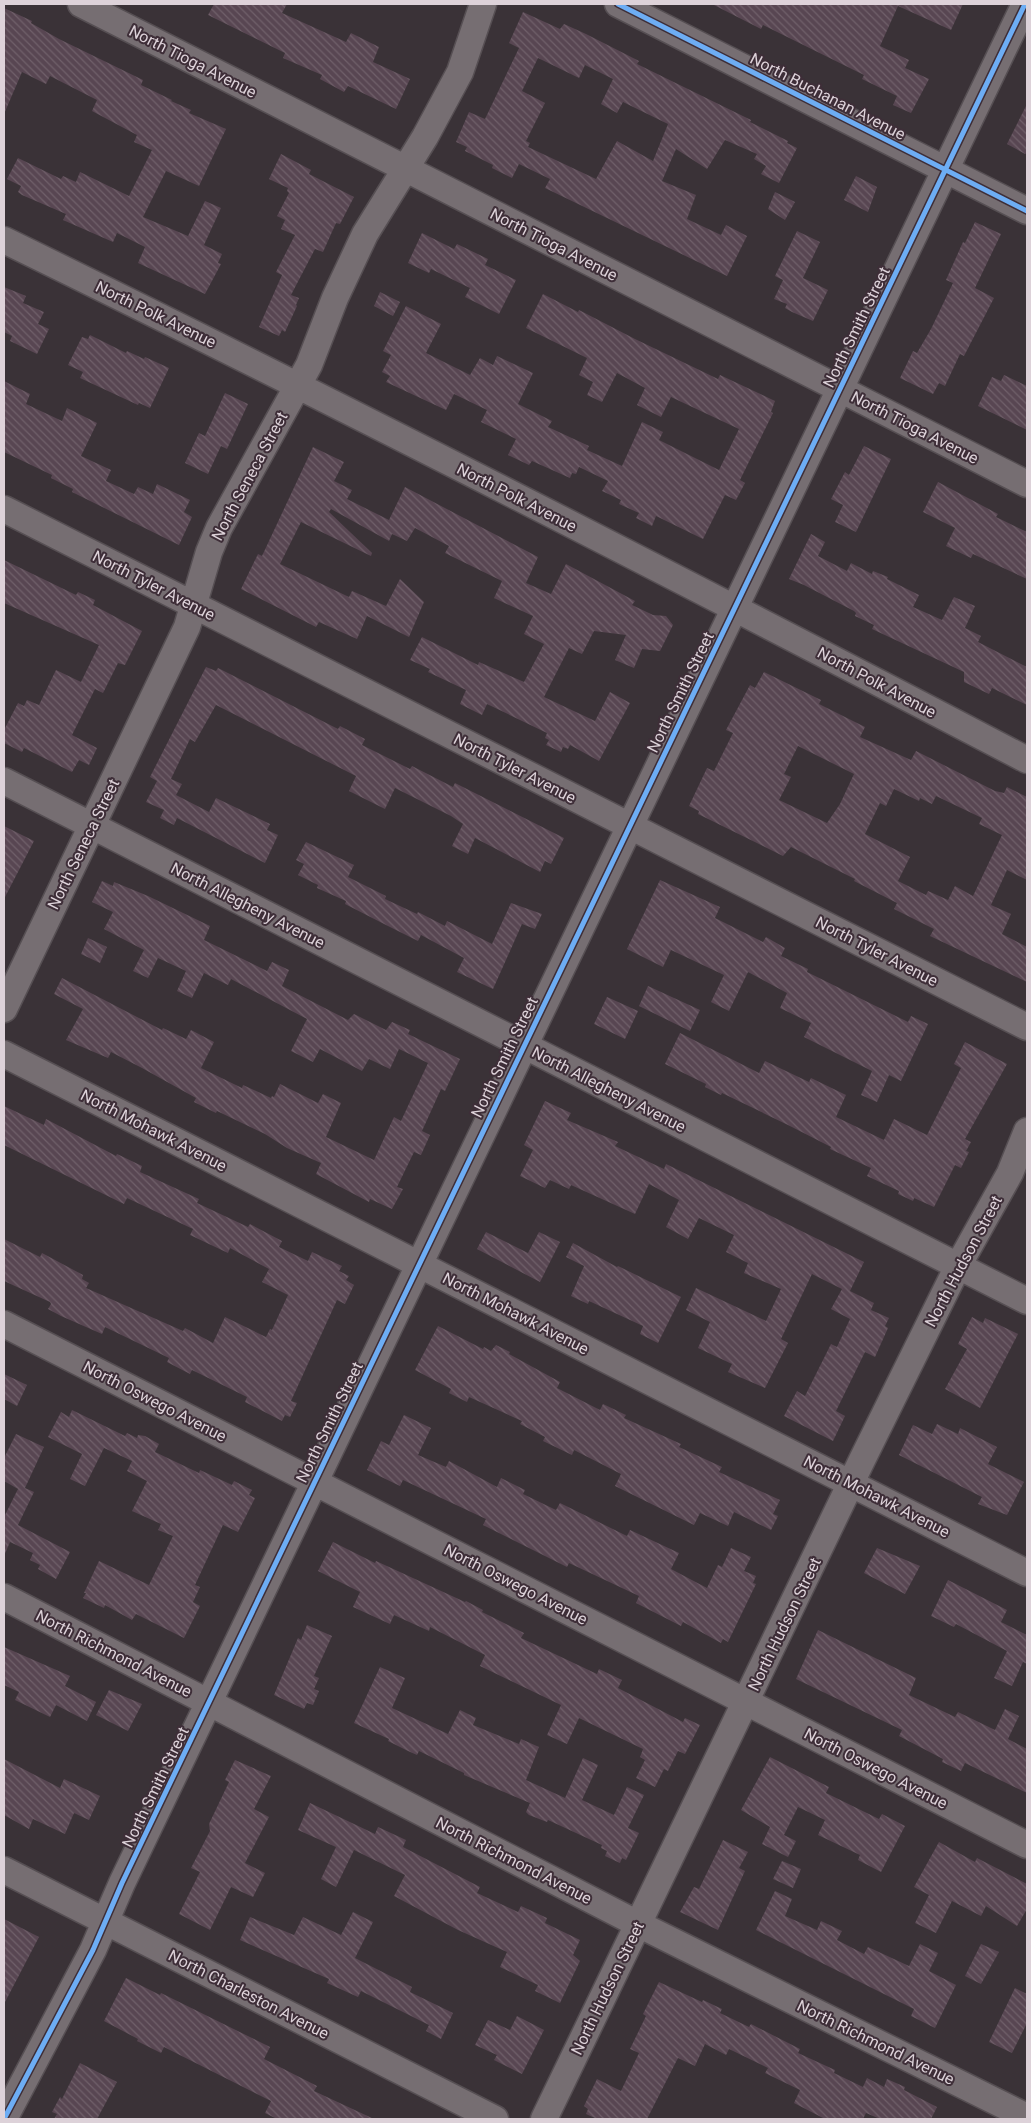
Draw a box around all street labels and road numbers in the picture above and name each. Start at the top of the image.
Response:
street label: North Tioga Avenue [126,21,260,102]
street label: North Buchanan Avenue [747,49,909,144]
street label: North Tioga Avenue [487,204,621,285]
street label: North Smith Street [819,264,894,391]
street label: North Polk Avenue [92,277,219,352]
street label: North Tioga Avenue [848,387,982,468]
street label: North Seneca Street [208,409,291,544]
street label: North Polk Avenue [454,459,580,536]
street label: North Tyler Avenue [89,546,218,624]
street label: North Smith Street [643,629,718,756]
street label: North Polk Avenue [814,643,939,722]
street label: North Tyler Avenue [450,729,579,807]
street label: North Seneca Street [44,776,123,913]
street label: North Allegheny Avenue [168,858,328,953]
street label: North Tyler Avenue [812,912,941,990]
street label: North Smith Street [467,994,542,1121]
street label: North Allegheny Avenue [529,1042,689,1137]
street label: North Mohawk Avenue [78,1085,230,1176]
street label: North Hudson Street [921,1192,1006,1330]
street label: North Mohawk Avenue [440,1268,592,1359]
street label: North Oswego Avenue [80,1357,230,1446]
street label: North Smith Street [292,1359,367,1486]
street label: North Mohawk Avenue [801,1451,953,1542]
street label: North Oswego Avenue [441,1540,591,1629]
street label: North Hudson Street [744,1554,825,1694]
street label: North Richmond Avenue [33,1606,195,1701]
street label: North Smith Street [118,1724,193,1851]
street label: North Oswego Avenue [801,1724,951,1813]
street label: North Richmond Avenue [433,1813,595,1908]
street label: North Hudson Street [567,1918,648,2058]
street label: North Charleston Avenue [165,1946,332,2043]
street label: North Richmond Avenue [794,1996,958,2089]

